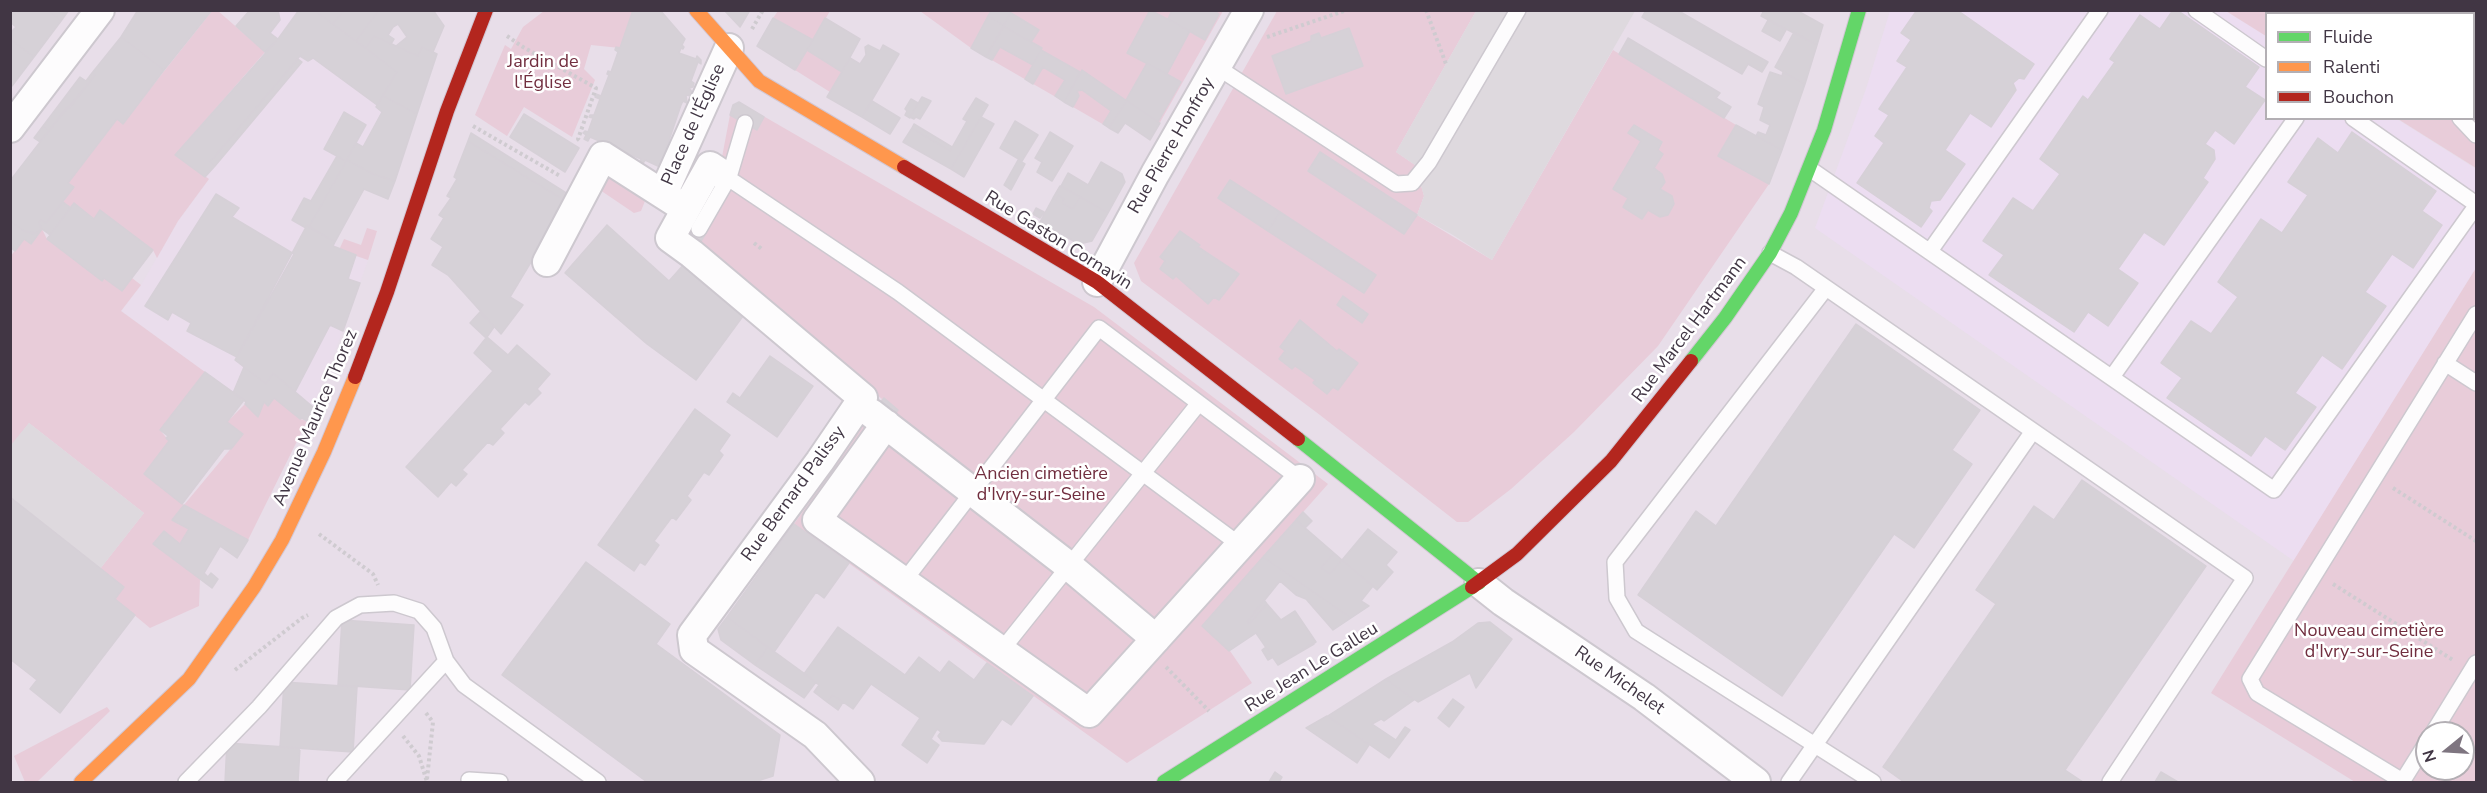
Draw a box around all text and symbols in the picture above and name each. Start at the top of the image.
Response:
legend [2265,12,2475,120]
text: Fluide [2323,25,2373,49]
park label: Jardin de l'Église [507,52,579,94]
text: Ralenti [2323,55,2380,79]
street label: Place de l'Église [658,61,730,189]
street label: Rue Pierre Honfroy [1124,74,1220,218]
text: Bouchon [2323,85,2394,109]
street label: Rue Gaston Cornavin [980,187,1136,295]
street label: Rue Marcel Hartmann [1628,253,1752,407]
street label: Avenue Maurice Thorez [269,327,363,509]
street label: Rue Bernard Palissy [738,422,850,566]
park label: Ancien cimetière d'Ivry-sur-Seine [974,464,1108,506]
street label: Rue Jean Le Galleu [1241,618,1383,718]
park label: Nouveau cimetière d'Ivry-sur-Seine [2294,621,2444,664]
street label: Rue Michelet [1570,642,1668,720]
north arrow [2415,721,2475,781]
text: N [2417,747,2442,765]

